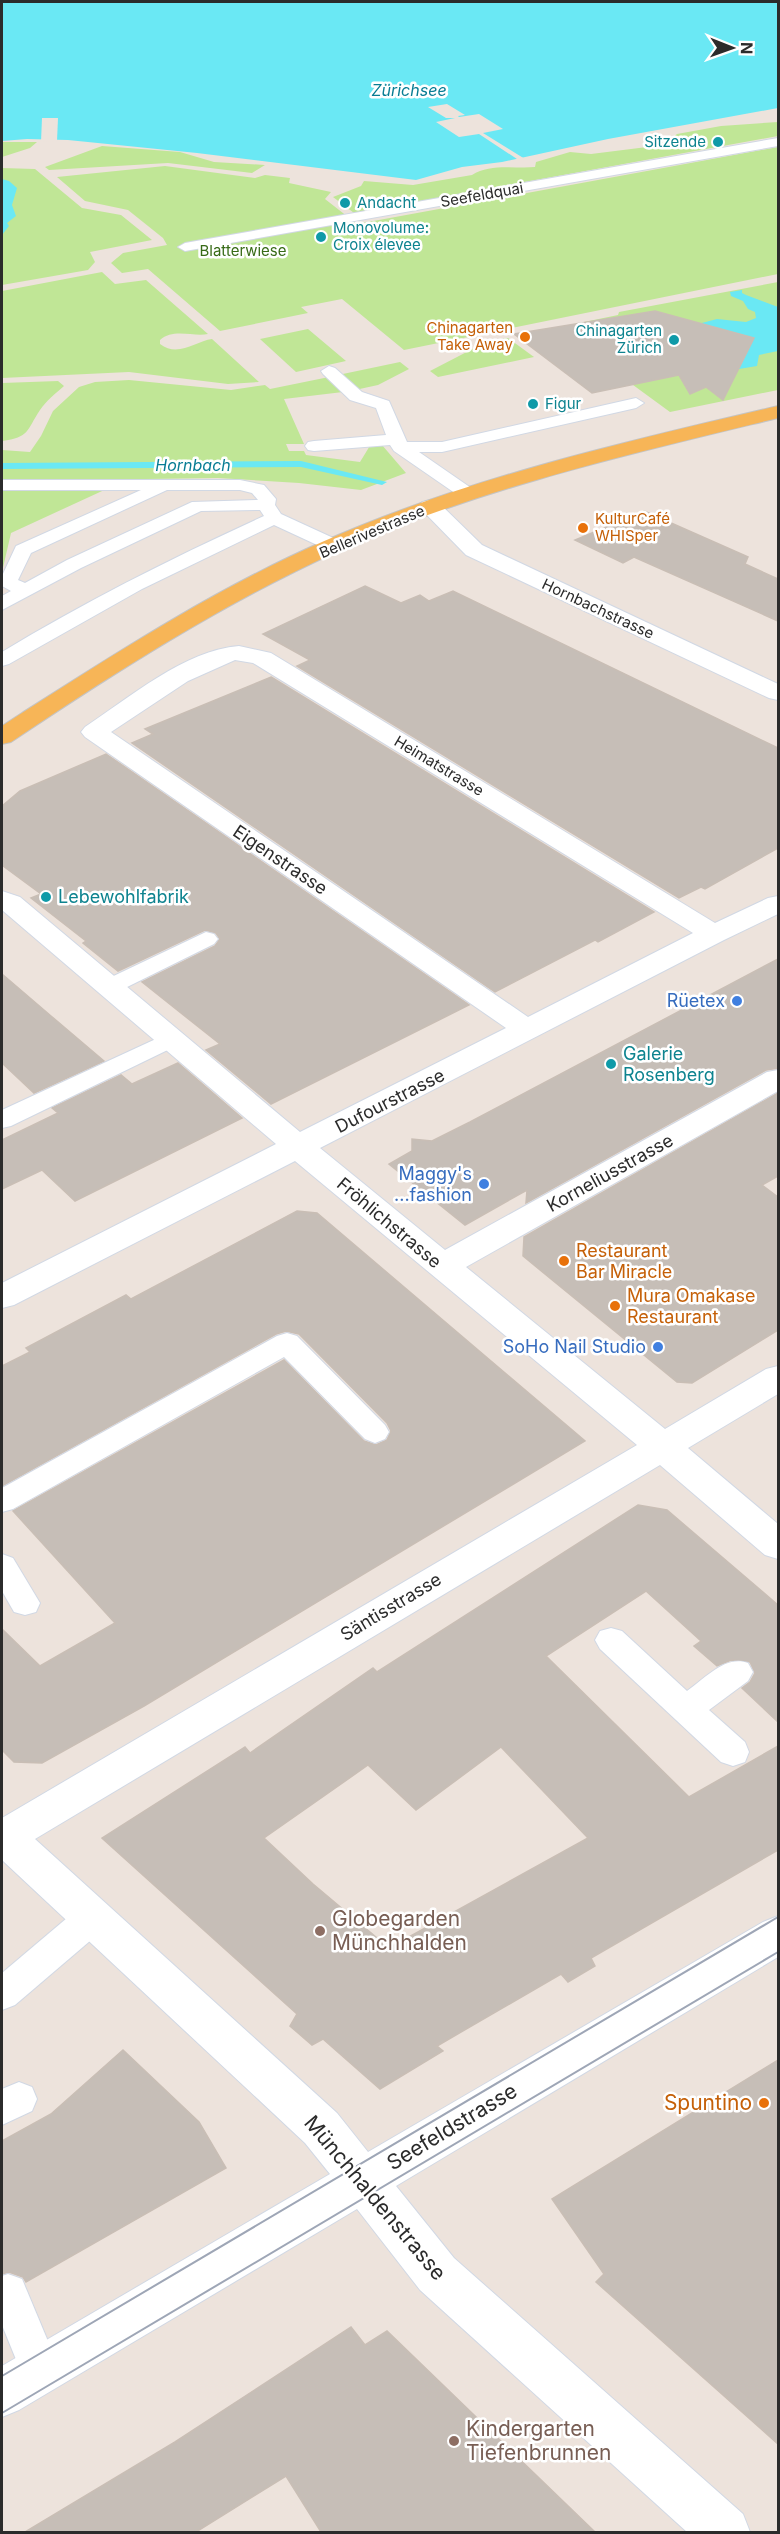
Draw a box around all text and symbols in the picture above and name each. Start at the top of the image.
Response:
north arrow [702,18,762,78]
text: N [737,42,757,55]
water label: Zürichsee [371,80,447,100]
place label: Sitzende [644,132,706,151]
marker: Sitzende [711,135,725,149]
street label: Seefeldquai [439,178,525,211]
place label: Andacht [357,193,416,212]
marker: Andacht [338,196,352,210]
place label: Monovolume: Croix élevee [333,218,429,254]
marker: Monovolume: Croix élevee [314,230,328,244]
park label: Blatterwiese [199,241,287,260]
place label: Chinagarten Take Away [426,318,514,354]
place label: Chinagarten Zürich [575,321,662,357]
marker: Chinagarten Take Away [518,330,532,344]
marker: Chinagarten Zürich [667,333,681,347]
place label: Figur [545,394,582,413]
marker: Figur [526,397,540,411]
water label: Hornbach [155,455,231,475]
street label: Bellerivestrasse [316,501,427,562]
place label: KulturCafé WHISper [595,509,670,545]
marker: KulturCafé WHISper [576,521,590,535]
street label: Hornbachstrasse [539,574,657,643]
street label: Heimatstrasse [391,731,488,800]
street label: Eigenstrasse [229,820,331,899]
place label: Lebewohlfabrik [58,886,189,907]
marker: Lebewohlfabrik [39,890,53,904]
place label: Rüetex [667,990,725,1011]
marker: Rüetex [730,994,744,1008]
place label: Galerie Rosenberg [623,1043,715,1085]
marker: Galerie Rosenberg [604,1057,618,1071]
street label: Dufourstrasse [332,1064,448,1137]
street label: Korneliusstrasse [543,1129,677,1216]
place label: Maggy's ...fashion [394,1163,472,1205]
street label: Fröhlichstrasse [333,1173,446,1272]
marker: Maggy's ...fashion [477,1177,491,1191]
place label: Restaurant Bar Miracle [576,1240,672,1282]
marker: Restaurant Bar Miracle [557,1254,571,1268]
place label: Mura Omakase Restaurant [627,1285,755,1327]
marker: Mura Omakase Restaurant [608,1299,622,1313]
place label: SoHo Nail Studio [503,1336,646,1357]
marker: SoHo Nail Studio [651,1340,665,1354]
street label: Säntisstrasse [337,1568,445,1645]
place label: Globegarden Münchhalden [332,1906,467,1955]
marker: Globegarden Münchhalden [313,1924,327,1938]
street label: Seefeldstrasse [382,2078,521,2175]
place label: Spuntino [664,2090,752,2115]
marker: Spuntino [757,2096,771,2110]
street label: Münchhaldenstrasse [299,2110,452,2285]
place label: Kindergarten Tiefenbrunnen [466,2416,611,2465]
marker: Kindergarten Tiefenbrunnen [447,2434,461,2448]

